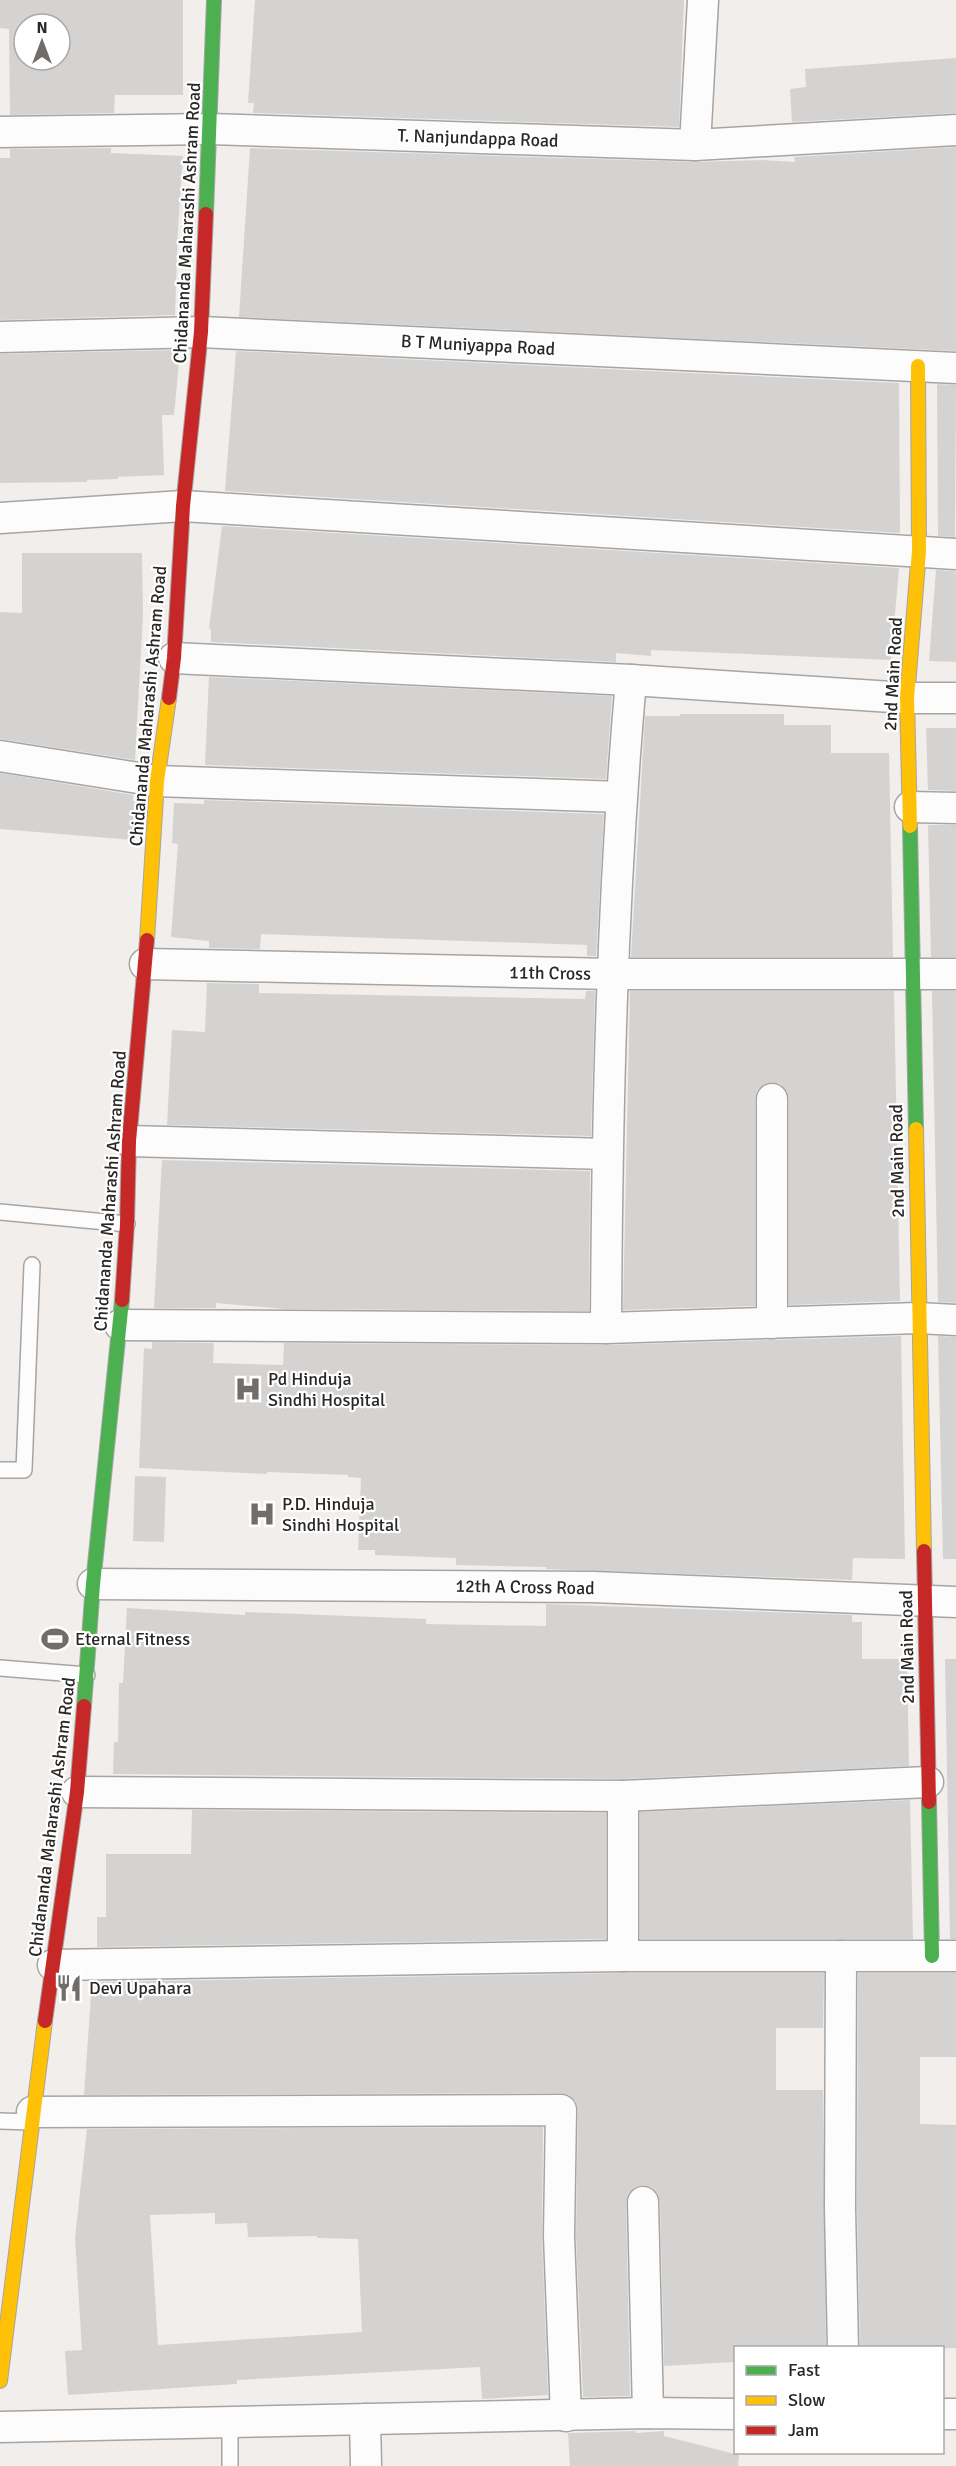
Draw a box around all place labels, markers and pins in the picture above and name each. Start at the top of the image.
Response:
place label: Pd Hinduja Sindhi Hospital [268,1368,385,1411]
hospital icon: Pd Hinduja Sindhi Hospital [233,1374,263,1404]
place label: P.D. Hinduja Sindhi Hospital [282,1493,399,1536]
hospital icon: P.D. Hinduja Sindhi Hospital [247,1499,277,1529]
sports icon: Eternal Fitness [40,1624,70,1654]
place label: Eternal Fitness [75,1628,190,1650]
restaurant icon: Devi Upahara [54,1973,84,2003]
place label: Devi Upahara [89,1977,192,1999]

